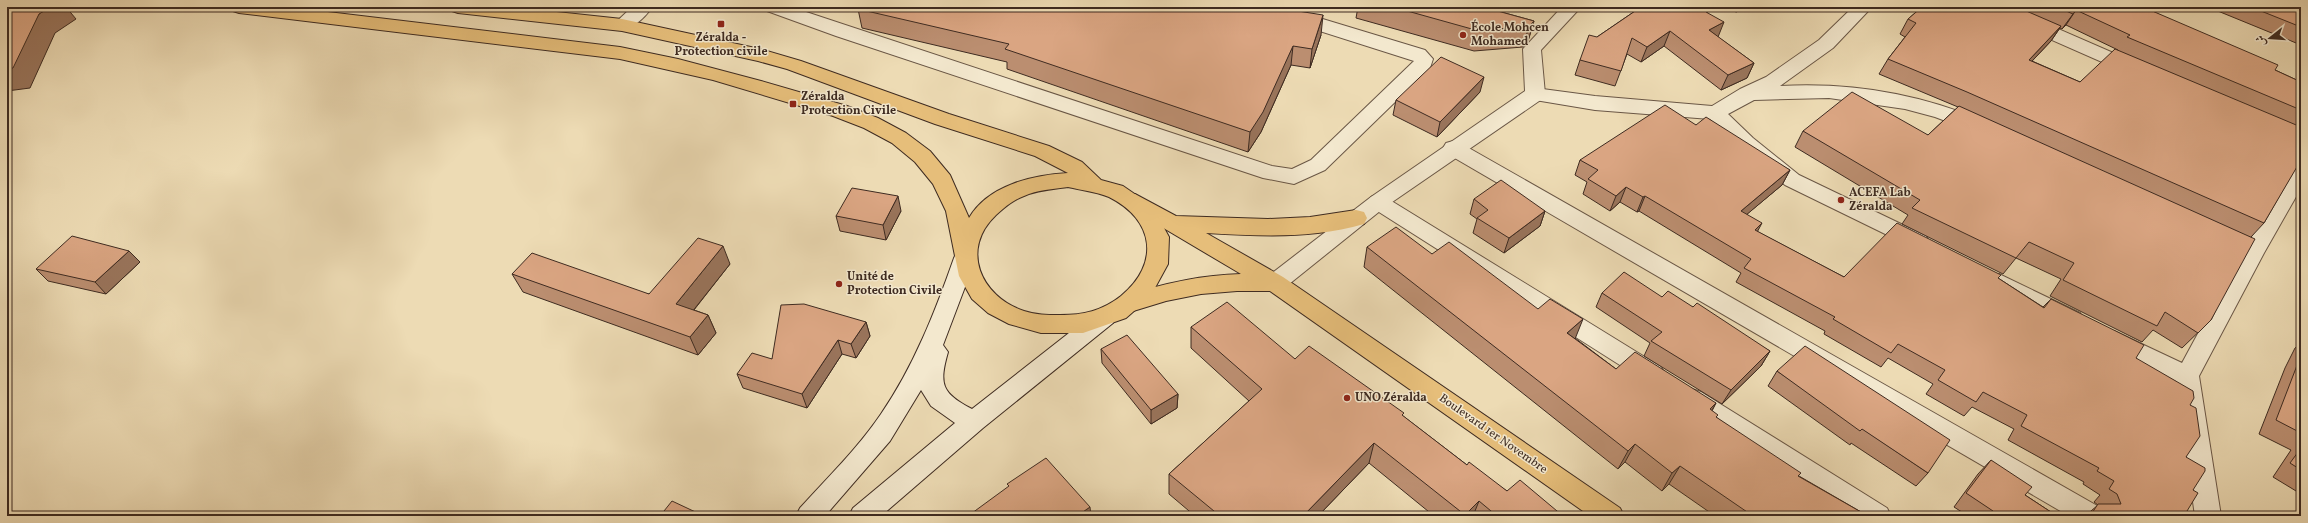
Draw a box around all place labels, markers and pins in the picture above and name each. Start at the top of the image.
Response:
marker: Zéralda - Protection civile [716,19,726,29]
place label: École Mohcen Mohamed [1471,19,1549,50]
place label: Zéralda - Protection civile [674,30,768,60]
marker: École Mohcen Mohamed [1458,30,1468,40]
place label: Zéralda Protection Civile [801,89,896,119]
marker: Zéralda Protection Civile [788,99,798,109]
place label: ACEFA Lab Zéralda [1849,185,1911,215]
marker: ACEFA Lab Zéralda [1836,195,1846,205]
place label: Unité de Protection Civile [847,269,942,299]
marker: Unité de Protection Civile [834,279,844,289]
place label: UNO Zéralda [1355,390,1427,406]
marker: UNO Zéralda [1342,393,1352,403]

